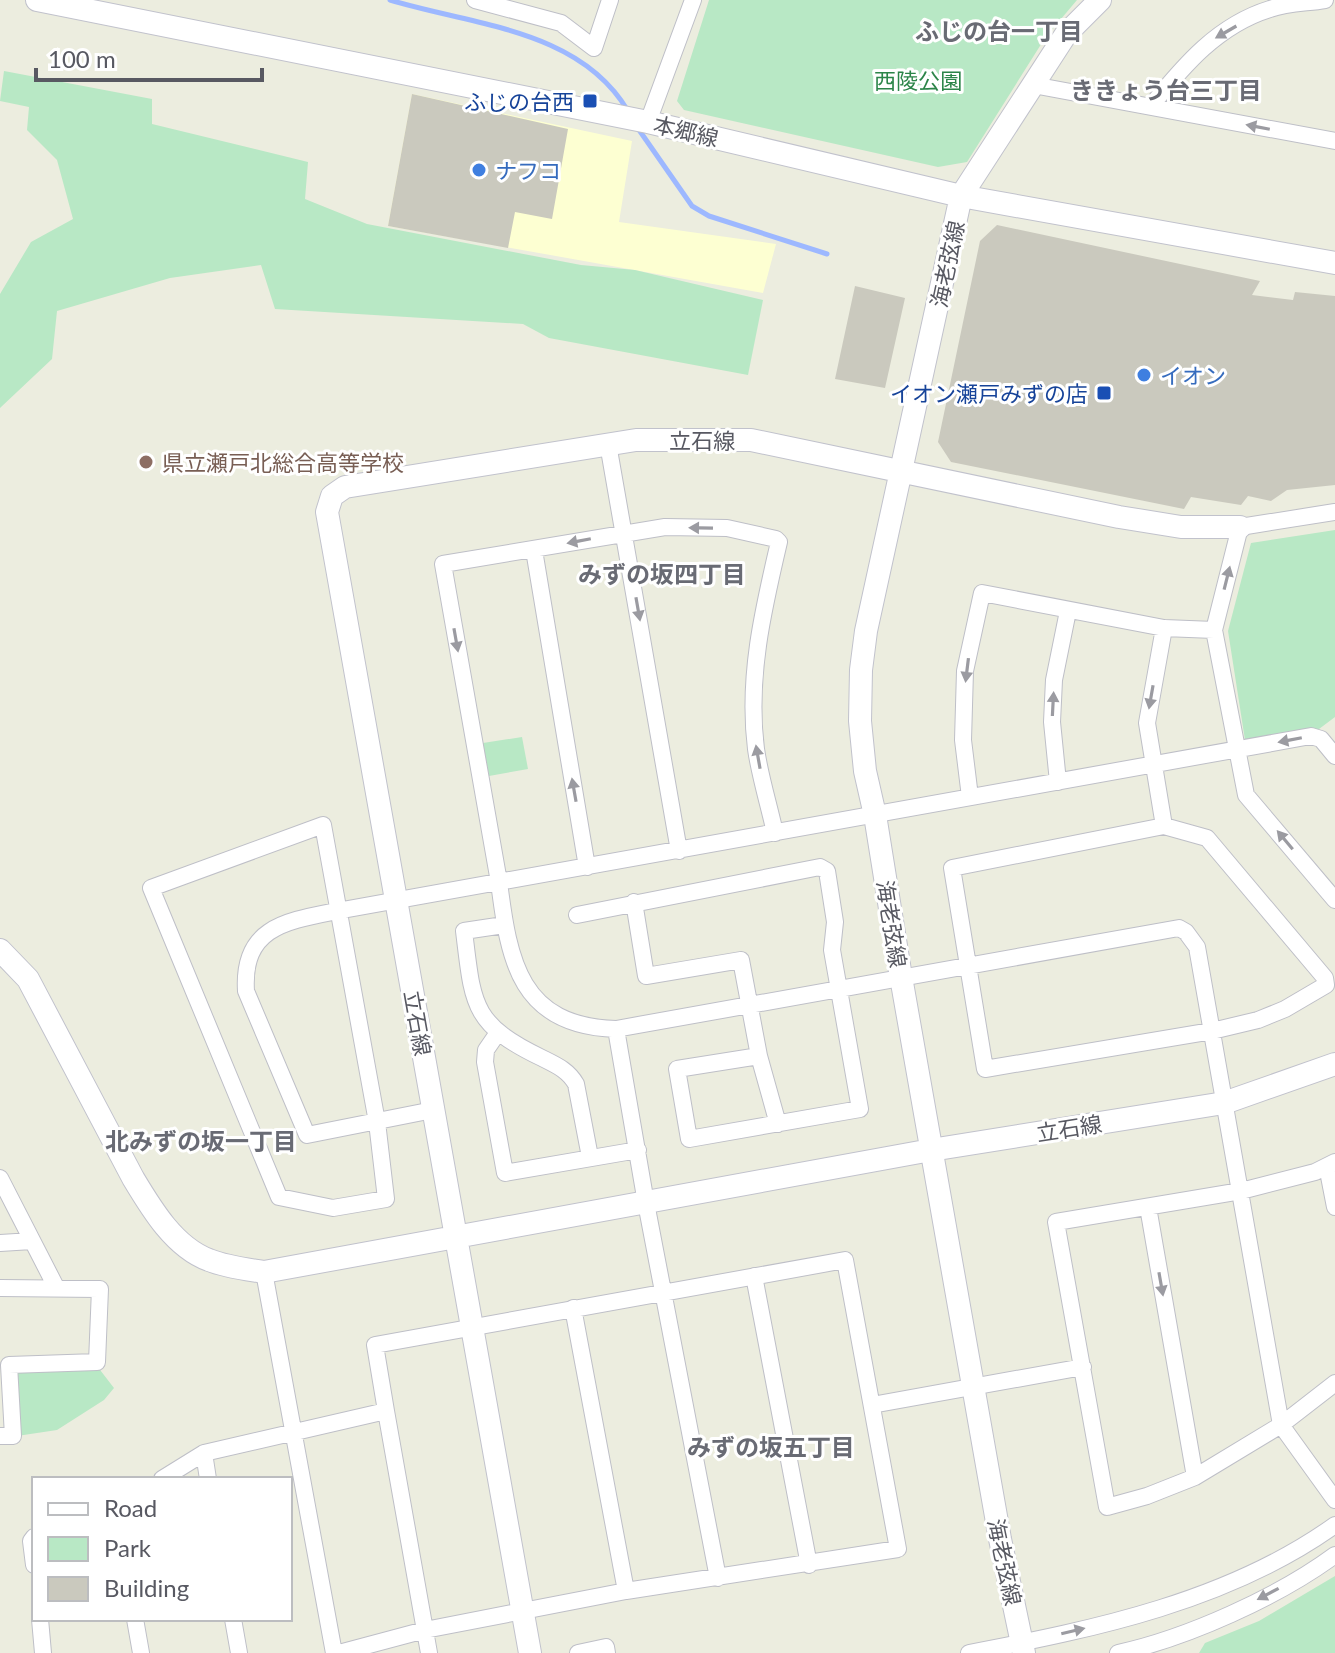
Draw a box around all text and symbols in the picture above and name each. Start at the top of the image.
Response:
district label: ふじの台一丁目 [915,16,1083,45]
one-way arrow [1215,24,1237,38]
scale bar [36,32,262,82]
text: 100 m [48,44,116,73]
park label: 西陵公園 [874,67,962,94]
district label: ききょう台三丁目 [1070,75,1262,104]
place label: ふじの台西 [464,88,574,115]
marker: ふじの台西 [581,92,599,110]
street label: 本郷線 [651,110,721,152]
one-way arrow [1246,120,1271,132]
place label: ナフコ [495,157,561,184]
marker: ナフコ [470,161,488,179]
street label: 海老弦線 [925,218,969,310]
place label: イオン [1160,362,1226,389]
marker: イオン [1135,366,1153,384]
place label: イオン瀬戸みずの店 [890,380,1088,407]
marker: イオン瀬戸みずの店 [1095,384,1113,402]
street label: 立石線 [669,427,735,454]
place label: 県立瀬戸北総合高等学校 [162,449,404,476]
marker: 県立瀬戸北総合高等学校 [137,453,155,471]
one-way arrow [688,521,713,534]
one-way arrow [567,535,592,547]
district label: みずの坂四丁目 [578,559,746,588]
one-way arrow [1221,566,1234,591]
one-way arrow [632,596,644,621]
one-way arrow [451,628,463,653]
one-way arrow [960,658,973,683]
one-way arrow [1144,685,1156,710]
one-way arrow [1047,691,1060,716]
one-way arrow [1277,734,1302,747]
one-way arrow [752,744,764,769]
one-way arrow [568,777,580,802]
one-way arrow [1277,831,1294,851]
street label: 海老弦線 [872,878,912,970]
street label: 立石線 [399,988,437,1058]
street label: 立石線 [1034,1110,1104,1146]
district label: 北みずの坂一丁目 [105,1126,297,1155]
one-way arrow [1156,1272,1168,1297]
district label: みずの坂五丁目 [687,1432,855,1461]
legend [32,1477,292,1621]
text: Road [104,1493,157,1522]
street label: 海老弦線 [983,1516,1027,1608]
text: Park [104,1533,152,1562]
text: Building [104,1573,189,1602]
one-way arrow [1256,1588,1279,1601]
one-way arrow [1060,1624,1085,1637]

